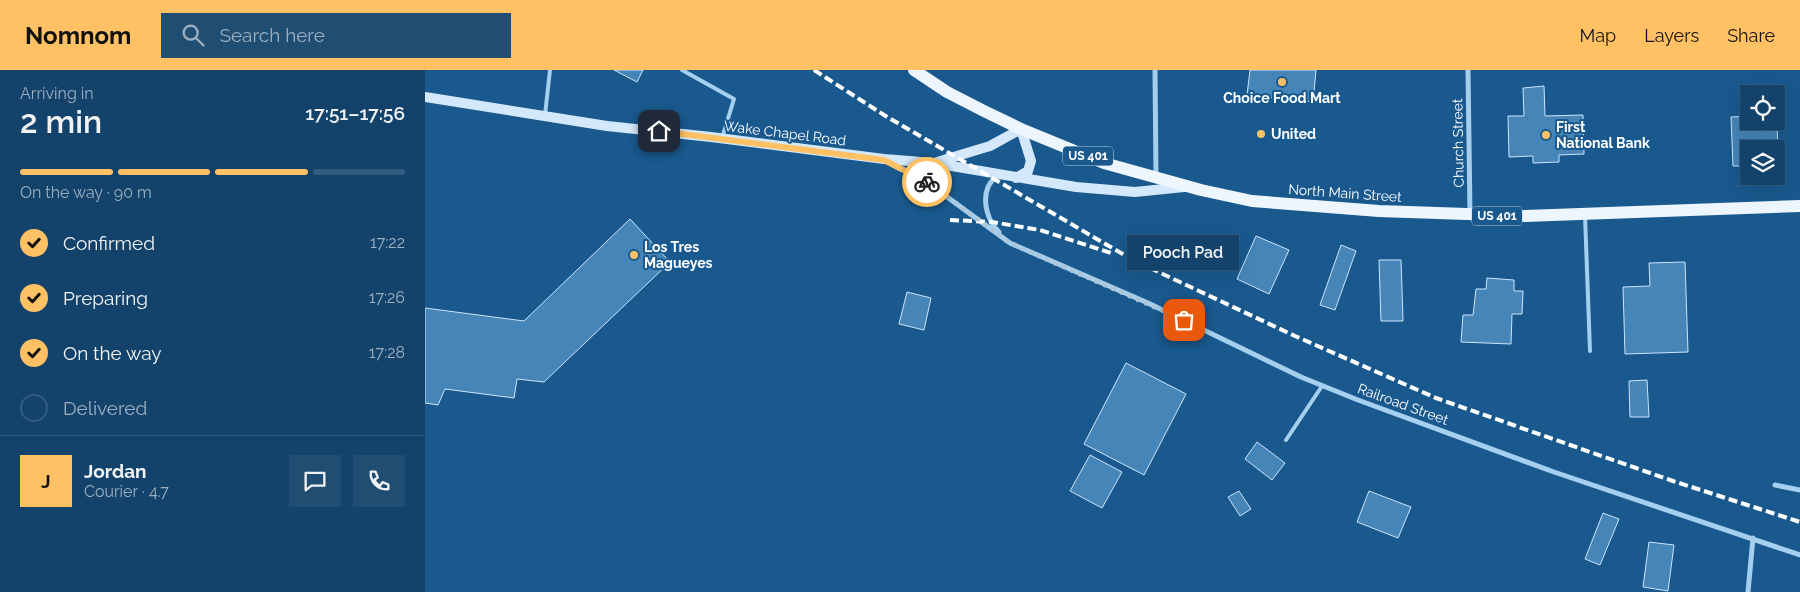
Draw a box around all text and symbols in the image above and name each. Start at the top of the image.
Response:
search box [161,13,511,58]
text: Nomnom [25,21,131,50]
icon: search [179,21,207,49]
text: Search here [219,24,325,46]
text: Map [1580,25,1616,46]
text: Layers [1644,25,1699,46]
text: Share [1727,25,1775,46]
marker: Choice Food Mart [1276,76,1288,88]
text: Arriving in [20,84,94,103]
map controls [1740,85,1785,185]
button: locate [1740,85,1785,130]
place label: Choice Food Mart [1223,90,1341,106]
street label: Church Street [1449,98,1467,188]
text: 17:51–17:56 [305,102,405,124]
text: 2 min [20,103,102,140]
pin [638,110,680,152]
icon: home [645,117,673,145]
street label: Wake Chapel Road [723,118,847,148]
place label: First National Bank [1556,119,1650,151]
place label: United [1271,126,1316,142]
marker: United [1255,128,1267,140]
marker: First National Bank [1540,129,1552,141]
button: layers [1740,140,1785,185]
road number: US 401 [1063,146,1113,165]
courier [902,157,952,207]
icon: bike [913,168,941,196]
street label: North Main Street [1288,181,1403,205]
text: On the way · 90 m [20,183,152,202]
road number: US 401 [1472,206,1522,226]
icon: check [20,229,48,257]
text: Confirmed [63,232,155,254]
text: 17:22 [370,233,405,252]
callout: Pooch Pad [1128,235,1240,270]
place label: Los Tres Magueyes [644,239,713,271]
text: Pooch Pad [1143,243,1223,262]
marker: Los Tres Magueyes [628,249,640,261]
icon: check [20,284,48,312]
text: Preparing [63,287,148,309]
text: 17:26 [369,288,405,307]
pin [1163,299,1205,341]
icon: bag [1170,306,1198,334]
icon: check [20,339,48,367]
text: On the way [63,342,162,364]
text: 17:28 [369,343,405,362]
street label: Railroad Street [1356,380,1451,428]
text: Delivered [63,397,147,419]
button: chat [289,455,341,507]
button: phone [353,455,405,507]
text: Jordan [84,460,147,482]
text: J [41,470,51,492]
text: Courier · 4.7 [84,482,169,501]

